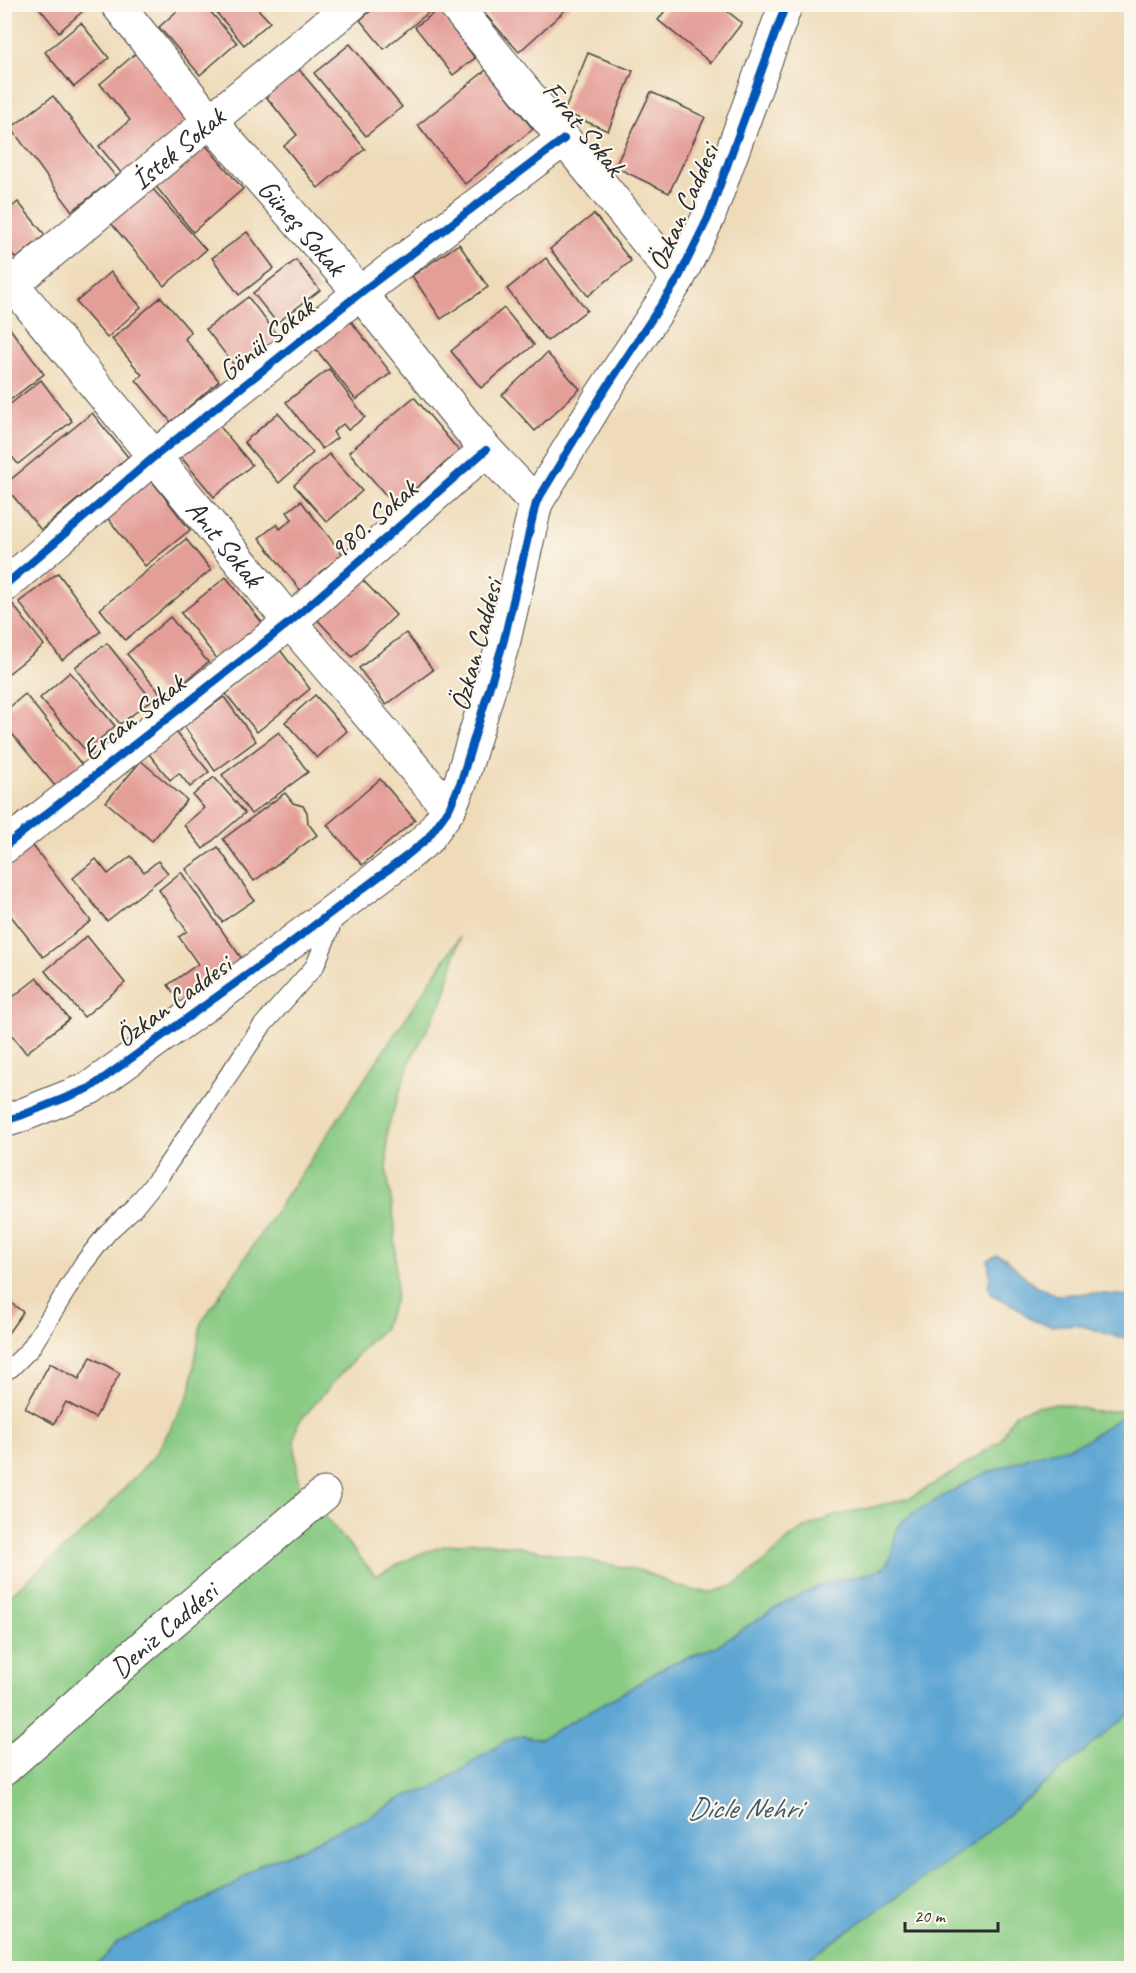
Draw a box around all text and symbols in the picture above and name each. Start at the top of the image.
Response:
street label: Fırat Sokak [535,74,634,185]
street label: İstek Sokak [123,98,233,197]
street label: Özkan Caddesi [640,135,728,276]
street label: Güneş Sokak [251,171,355,284]
street label: Gönül Sokak [211,289,322,388]
street label: 980. Sokak [322,470,425,567]
street label: Anıt Sokak [179,492,272,595]
street label: Özkan Caddesi [442,572,511,715]
street label: Ercan Sokak [74,665,193,768]
street label: Özkan Caddesi [108,945,241,1055]
street label: Deniz Caddesi [103,1571,227,1685]
water label: Dicle Nehri [687,1789,808,1827]
scale bar [905,1895,998,1933]
text: 20 m [914,1905,947,1927]

